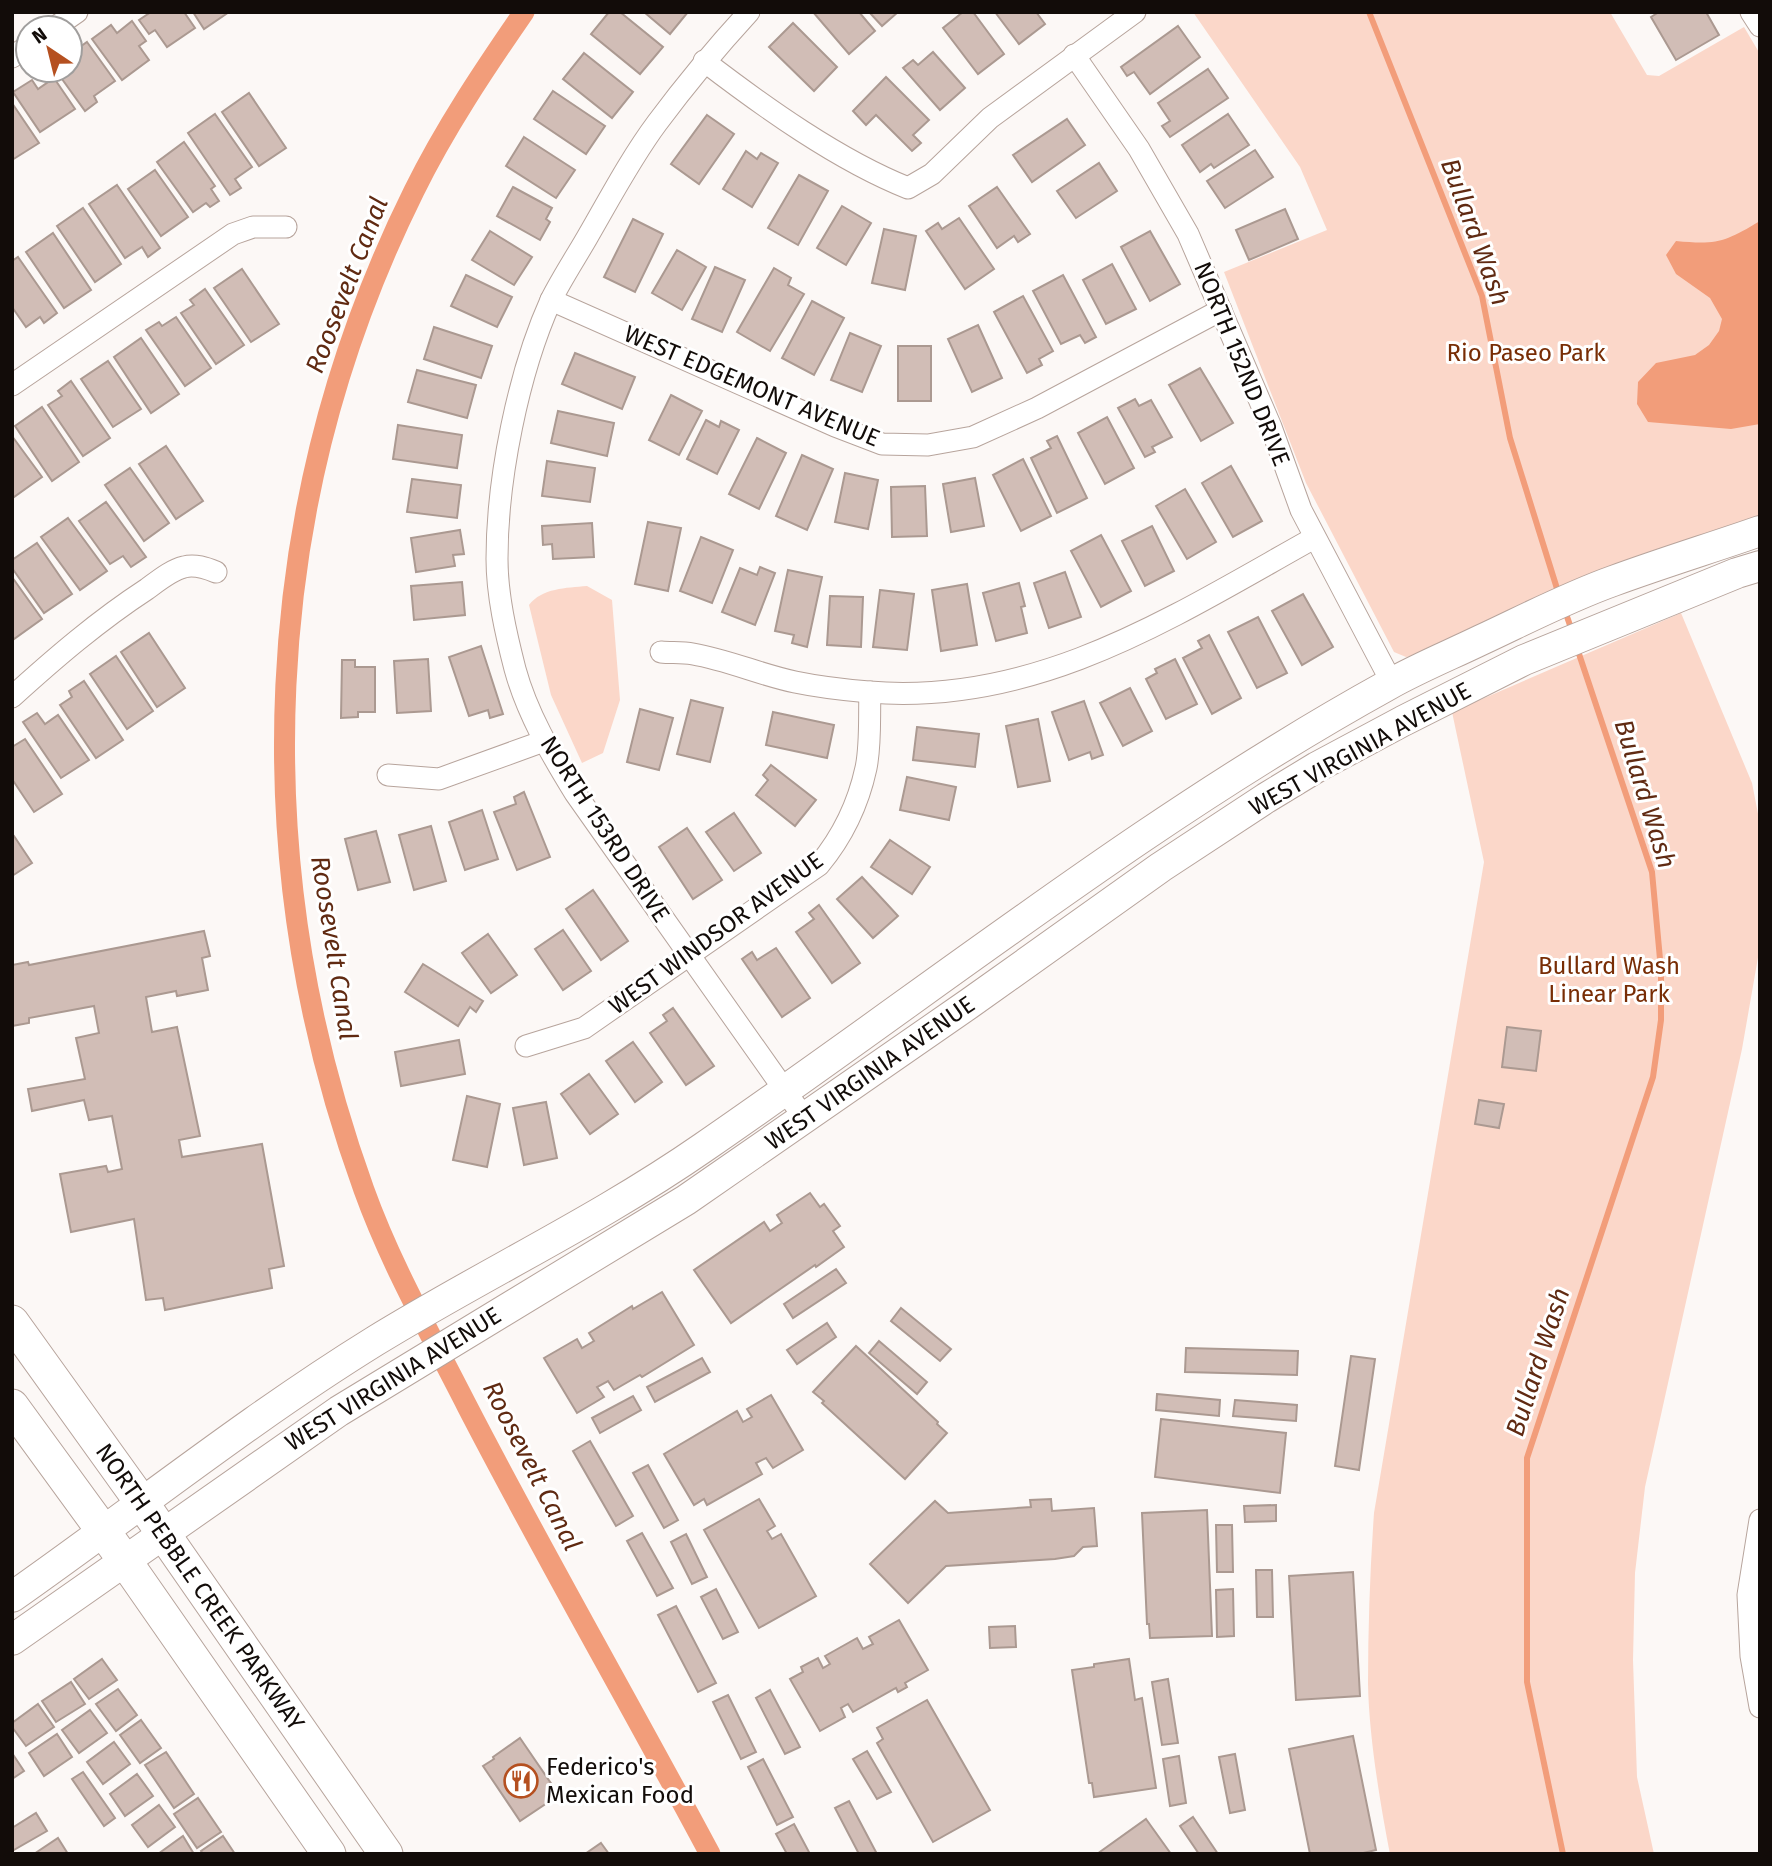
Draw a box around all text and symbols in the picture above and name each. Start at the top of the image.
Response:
north arrow [14,14,84,84]
text: N [28,22,51,49]
water label: Bullard Wash [1434,154,1516,310]
water label: Roosevelt Canal [299,193,395,377]
street label: NORTH 152ND DRIVE [1188,258,1296,470]
street label: WEST EDGEMONT AVENUE [620,319,884,453]
park label: Rio Paseo Park [1447,339,1606,367]
street label: WEST VIRGINIA AVENUE [1244,676,1476,822]
water label: Bullard Wash [1608,716,1682,872]
street label: NORTH 153RD DRIVE [534,731,676,927]
street label: WEST WINDSOR AVENUE [603,846,829,1020]
water label: Roosevelt Canal [304,854,364,1042]
park label: Bullard Wash Linear Park [1538,952,1680,1008]
street label: WEST VIRGINIA AVENUE [760,990,980,1156]
water label: Bullard Wash [1499,1284,1577,1440]
street label: WEST VIRGINIA AVENUE [280,1301,506,1457]
water label: Roosevelt Canal [476,1376,588,1556]
street label: NORTH PEBBLE CREEK PARKWAY [90,1438,311,1737]
place label: Federico's Mexican Food [546,1753,694,1809]
restaurant icon: Federico's Mexican Food [502,1762,540,1800]

